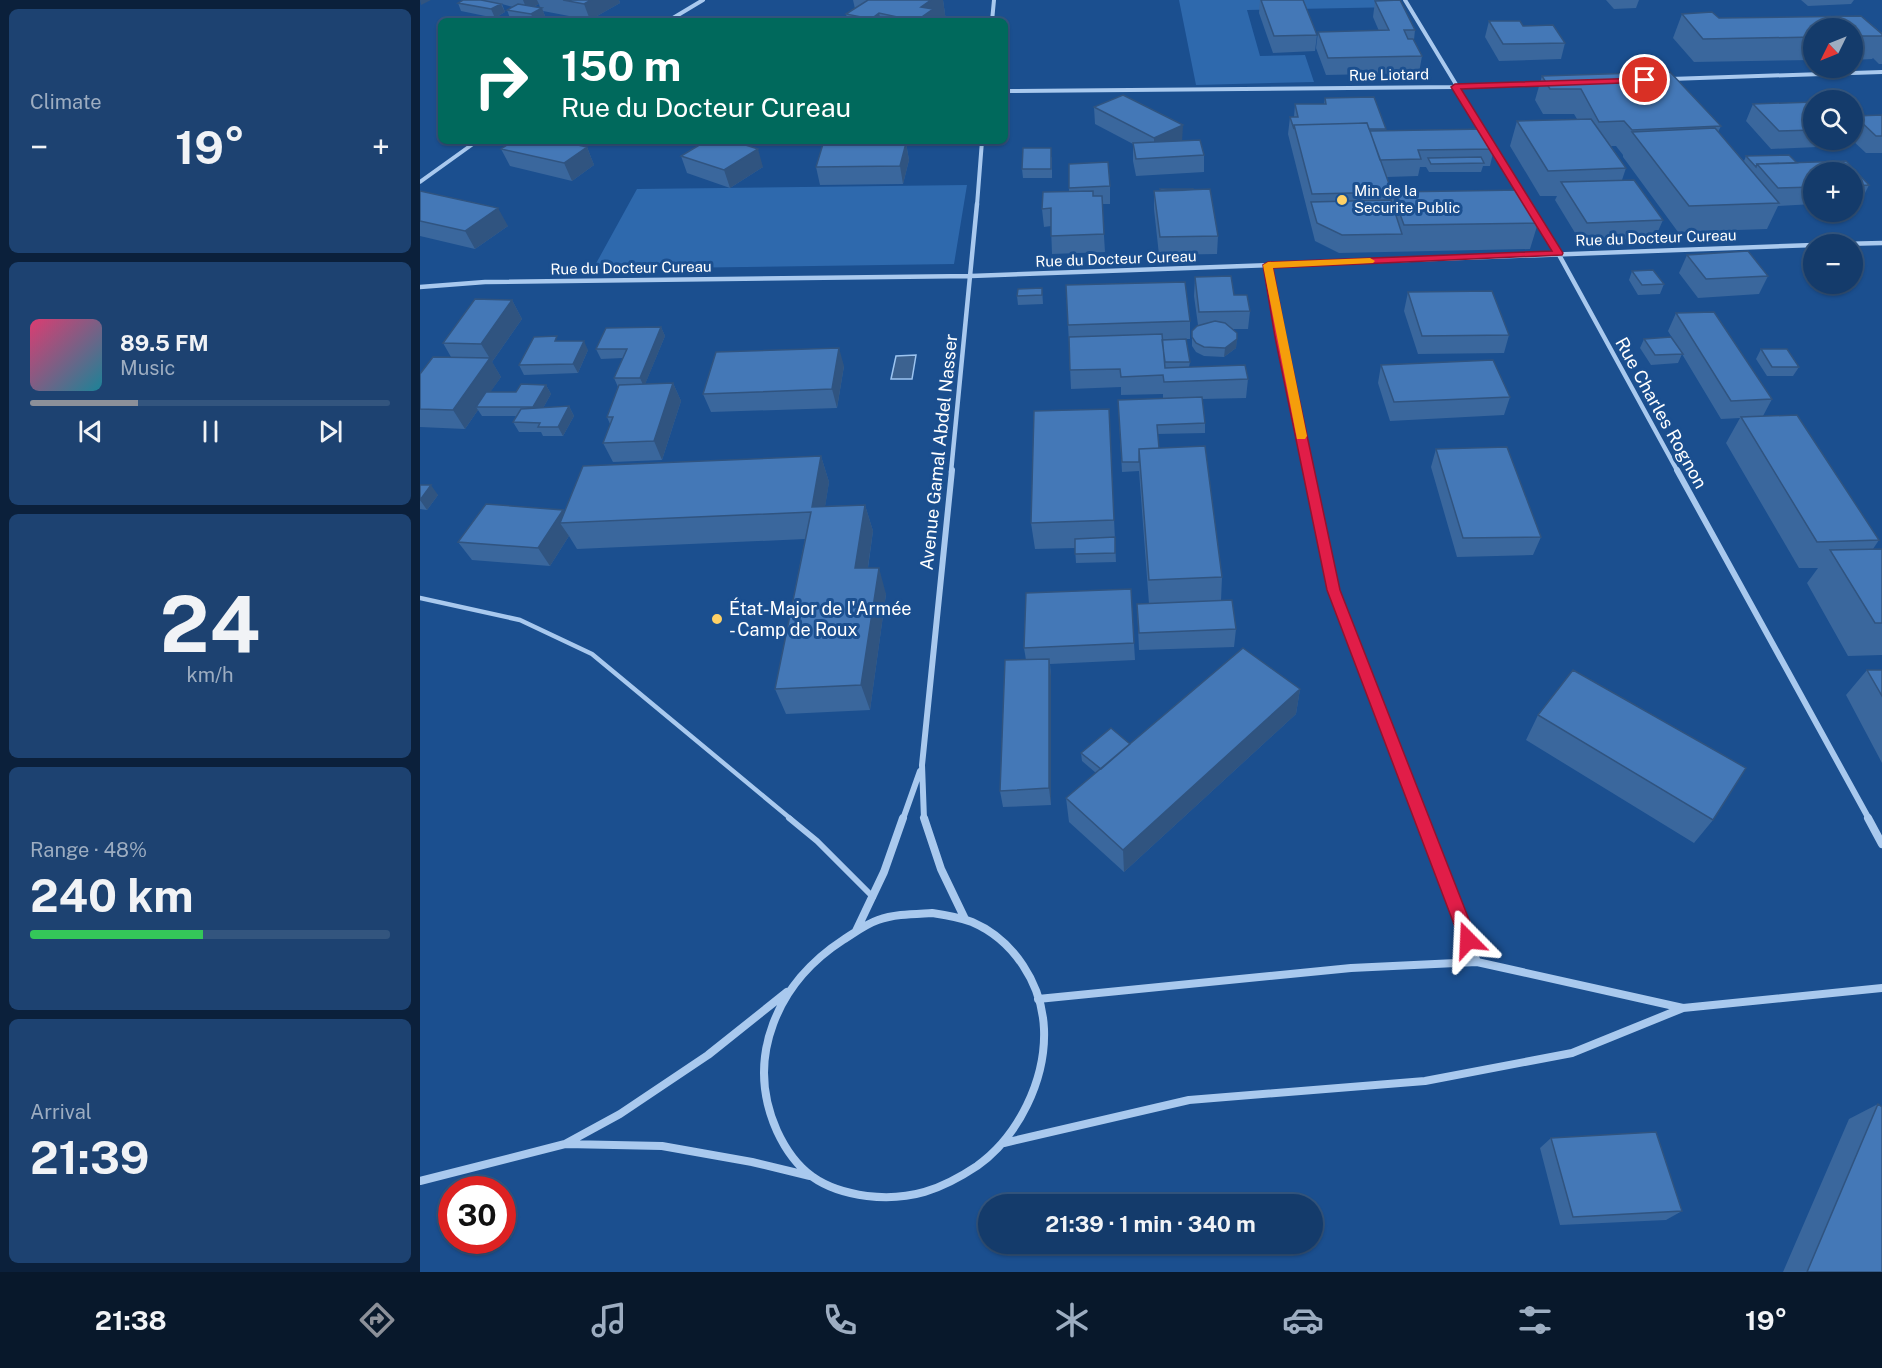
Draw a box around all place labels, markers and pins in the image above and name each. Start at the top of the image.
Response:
pin [1619,54,1670,105]
place label: Min de la Securite Public [1354,182,1460,216]
marker: Min de la Securite Public [1335,193,1349,207]
place label: État-Major de l'Armée - Camp de Roux [729,597,912,640]
marker: État-Major de l'Armée - Camp de Roux [710,612,724,626]

